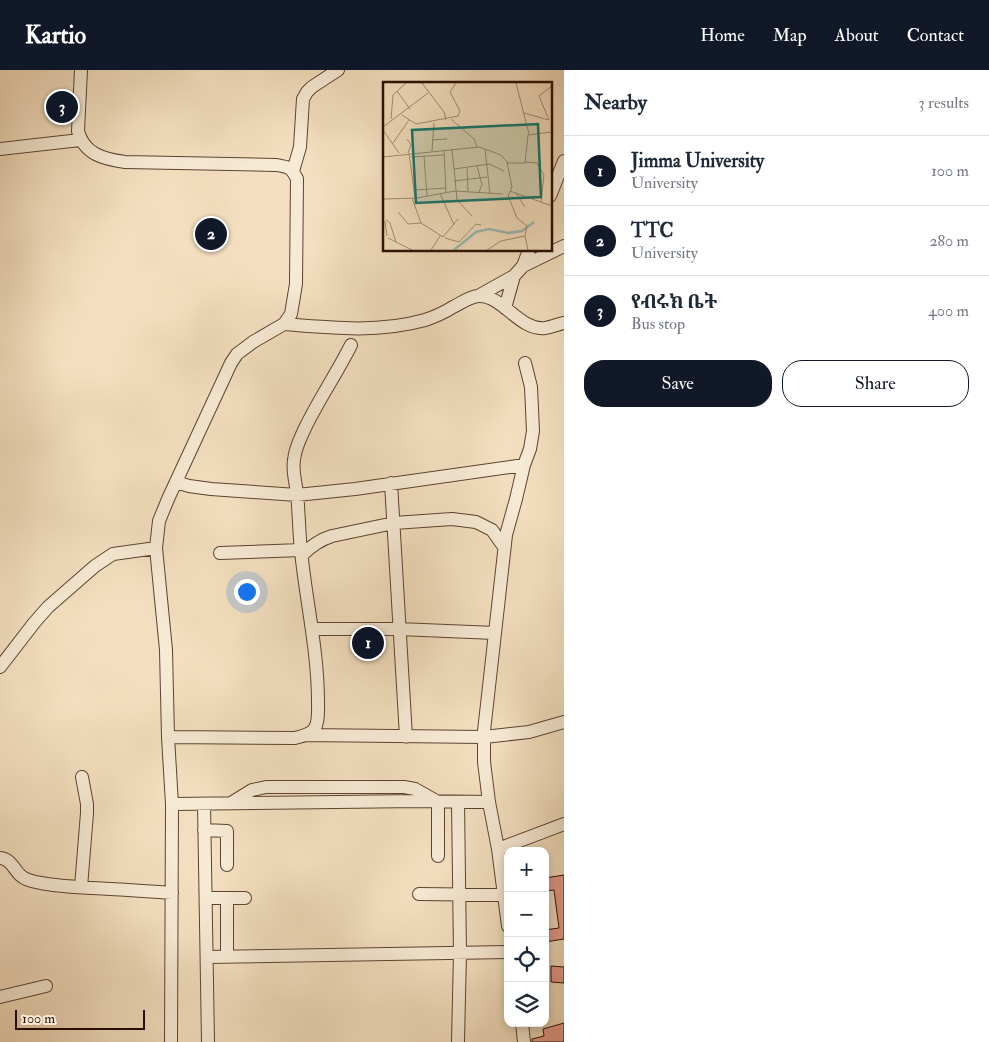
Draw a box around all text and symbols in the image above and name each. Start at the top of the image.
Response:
text: Kartio [25,20,86,51]
text: Home [700,24,745,47]
text: Map [773,24,807,47]
text: About [835,24,879,47]
text: Contact [907,24,964,47]
inset map [383,82,552,251]
pin: 3 [46,88,78,126]
text: Nearby [584,89,647,116]
text: 3 results [918,93,969,113]
text: Jimma University [631,149,764,173]
text: 1 [597,161,603,181]
text: 100 m [931,161,969,181]
text: University [631,173,698,193]
pin: 2 [195,215,227,253]
text: TTC [631,219,673,243]
text: 2 [596,231,604,251]
text: 280 m [929,231,969,251]
text: University [631,243,698,263]
text: የብሩክ ቤት [631,290,717,314]
text: 3 [597,301,603,321]
text: 400 m [928,301,969,321]
text: Bus stop [631,314,685,334]
button: Save [584,360,772,407]
button: Share [782,360,969,407]
your location [234,579,260,605]
pin: 1 [352,624,384,662]
map controls [504,847,549,1027]
button: + [504,847,549,892]
button: − [504,892,549,937]
button: locate [504,937,549,982]
button: layers [504,982,549,1027]
scale bar [15,1007,145,1030]
text: 100 m [22,1010,55,1027]

